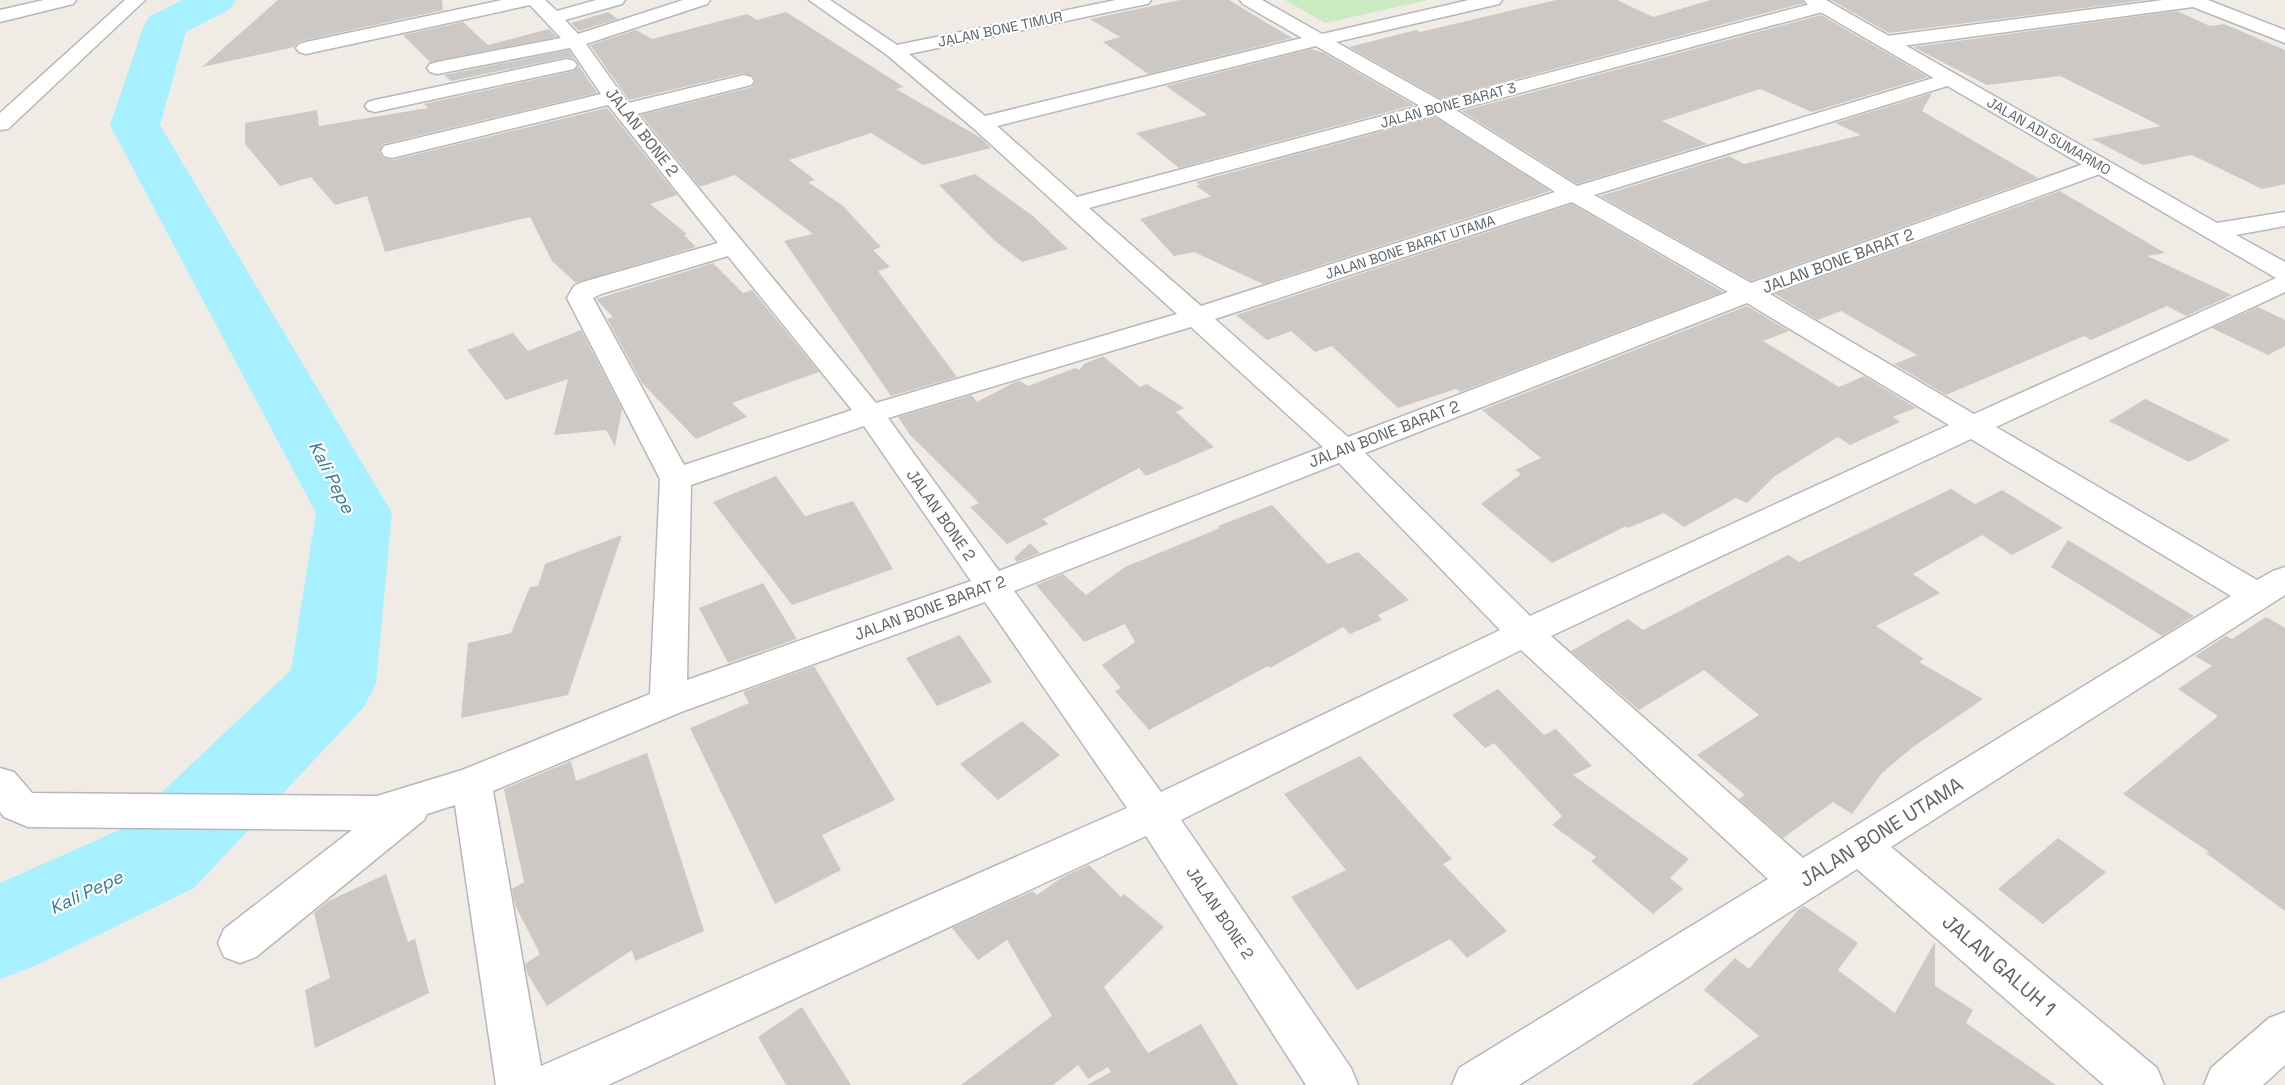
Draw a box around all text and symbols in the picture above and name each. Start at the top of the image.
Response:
street label: JALAN BONE TIMUR [936,7,1064,51]
street label: JALAN BONE BARAT 3 [1378,78,1518,132]
street label: JALAN BONE 2 [601,83,683,181]
street label: JALAN ADI SUMARMO [1984,93,2114,179]
street label: JALAN BONE BARAT UTAMA [1323,211,1497,283]
street label: JALAN BONE BARAT 2 [1759,224,1917,298]
street label: JALAN BONE BARAT 2 [1306,396,1462,472]
water label: Kali Pepe [304,437,361,518]
street label: JALAN BONE 2 [902,465,980,565]
street label: JALAN BONE BARAT 2 [851,571,1009,645]
street label: JALAN BONE UTAMA [1794,771,1968,893]
street label: JALAN BONE 2 [1181,863,1259,963]
water label: Kali Pepe [46,864,128,919]
street label: JALAN GALUH 1 [1937,909,2061,1021]

